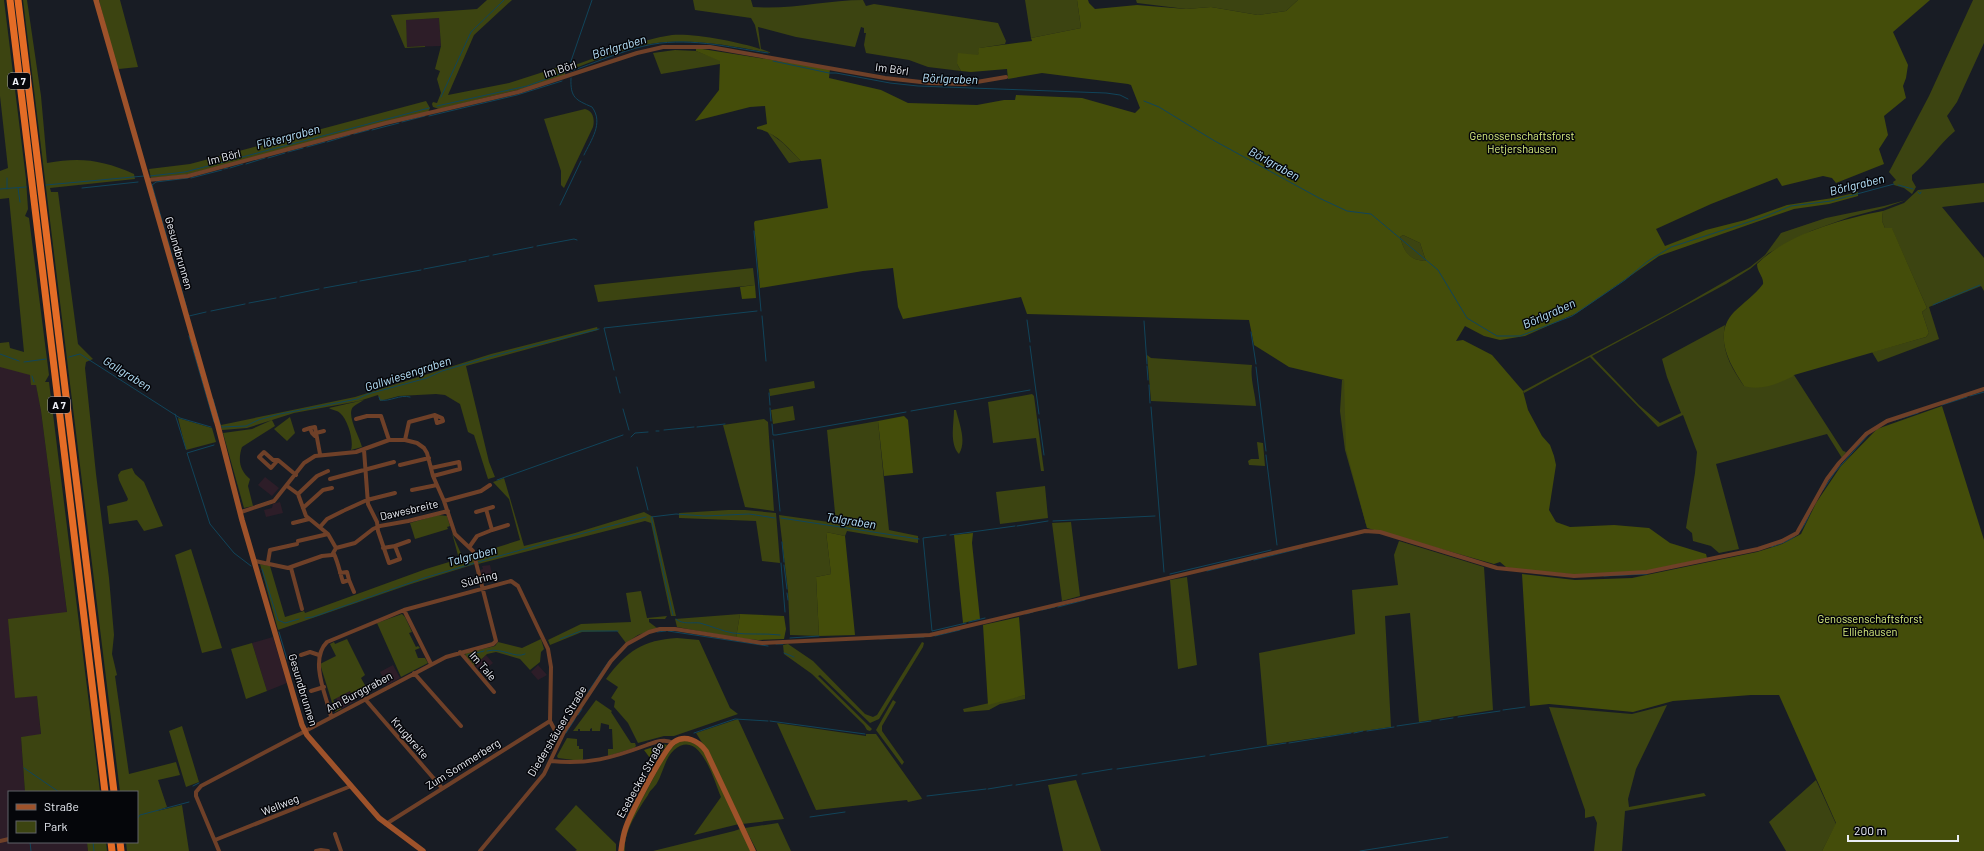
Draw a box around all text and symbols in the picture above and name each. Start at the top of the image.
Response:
water label: Börlgraben [590,31,647,61]
street label: Im Börl [542,57,578,80]
street label: Im Börl [875,60,910,77]
water label: Börlgraben [922,70,978,86]
road number: A 7 [8,73,30,89]
water label: Flötergraben [254,121,321,151]
park label: Genossenschaftsforst Hetjershausen [1469,129,1575,155]
water label: Börlgraben [1247,143,1302,183]
street label: Im Börl [206,146,242,167]
water label: Börlgraben [1828,170,1886,198]
street label: Gesundbrunnen [163,215,196,291]
water label: Börlgraben [1520,295,1577,331]
water label: Gallgraben [101,353,154,393]
water label: Gallwiesengraben [363,353,453,394]
road number: A 7 [48,397,70,413]
street label: Dawesbreite [378,496,439,523]
water label: Talgraben [825,509,877,531]
water label: Talgraben [446,542,498,568]
street label: Südring [459,567,499,590]
park label: Genossenschaftsforst Elliehausen [1817,612,1923,638]
street label: Im Tale [467,648,500,683]
street label: Gesundbrunnen [286,652,321,728]
street label: Am Burggraben [323,669,394,715]
street label: Diedershäuser Straße [524,683,589,778]
street label: Krugbreite [389,714,432,761]
street label: Zum Sommerberg [423,735,502,792]
street label: Esebecker Straße [613,739,666,820]
legend [8,791,138,843]
street label: Wellweg [259,791,301,818]
text: Straße [44,799,79,813]
scale bar [1848,817,1958,843]
text: Park [44,819,68,833]
text: 200 m [1854,823,1886,837]

